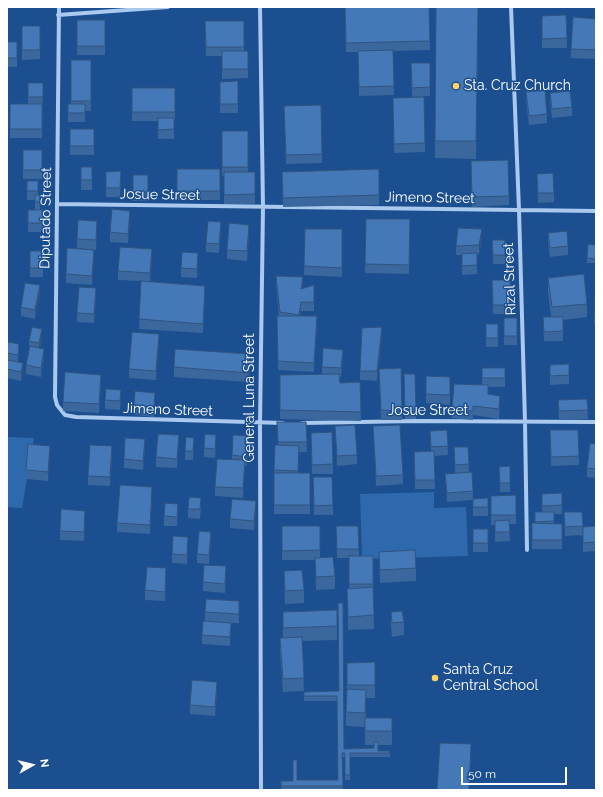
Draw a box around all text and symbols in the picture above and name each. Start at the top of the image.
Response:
place label: Sta. Cruz Church [464,78,571,94]
marker: Sta. Cruz Church [451,81,461,91]
street label: Diputado Street [37,167,55,269]
street label: Josue Street [120,186,200,204]
street label: Jimeno Street [385,189,475,207]
street label: Rizal Street [500,242,520,316]
street label: General Luna Street [242,333,258,463]
street label: Jimeno Street [123,400,213,420]
street label: Josue Street [388,403,468,419]
place label: Santa Cruz Central School [443,662,538,694]
marker: Santa Cruz Central School [430,673,440,683]
north arrow [12,745,52,785]
text: N [37,758,51,768]
scale bar [463,759,569,785]
text: 50 m [468,767,496,781]

